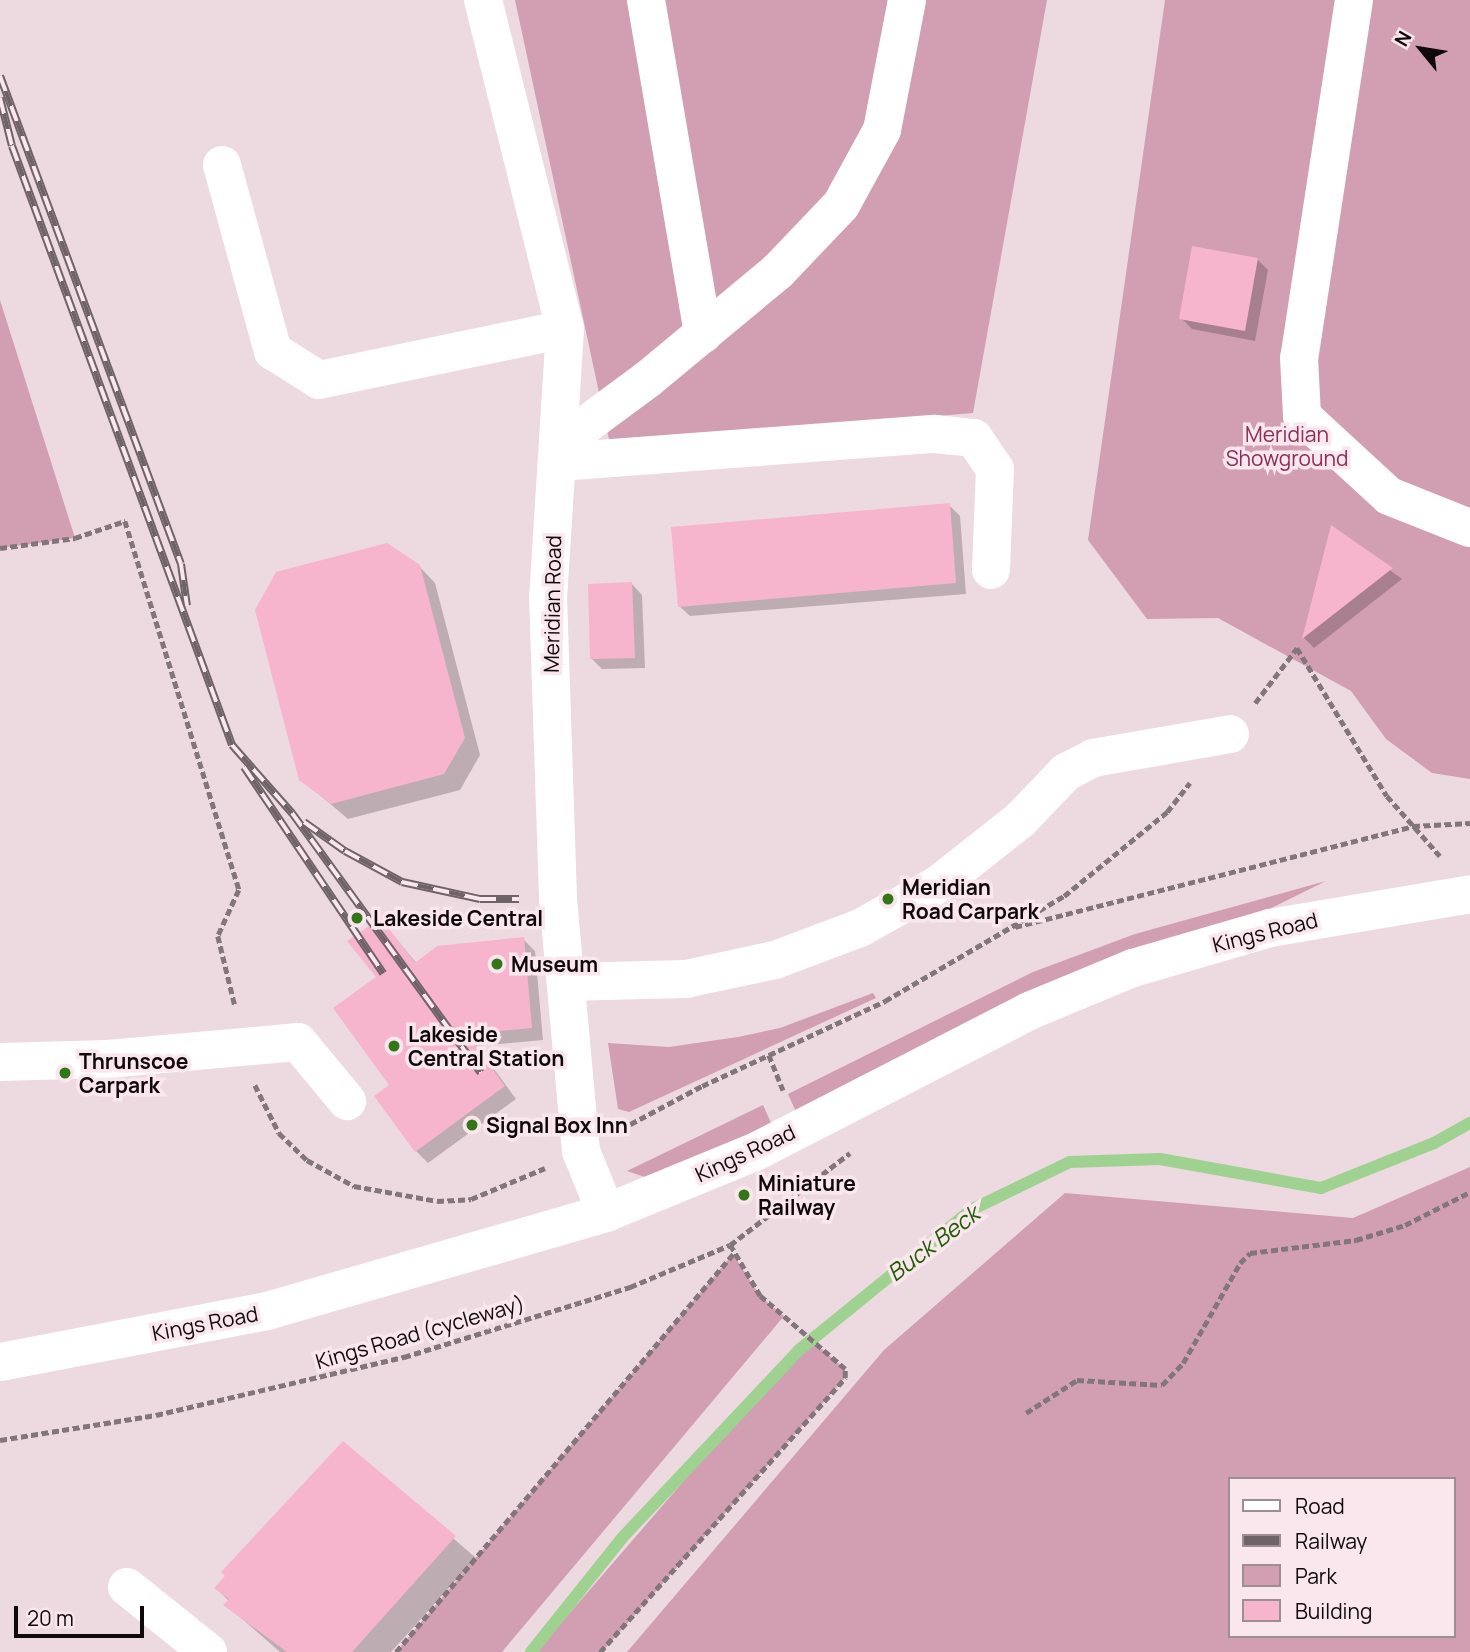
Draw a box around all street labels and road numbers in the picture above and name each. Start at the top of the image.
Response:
street label: Meridian Road [538,535,566,673]
street label: Kings Road [1210,907,1320,957]
street label: Kings Road [691,1119,799,1187]
street label: Kings Road (cycleway) [313,1290,527,1374]
street label: Kings Road [150,1300,260,1346]

